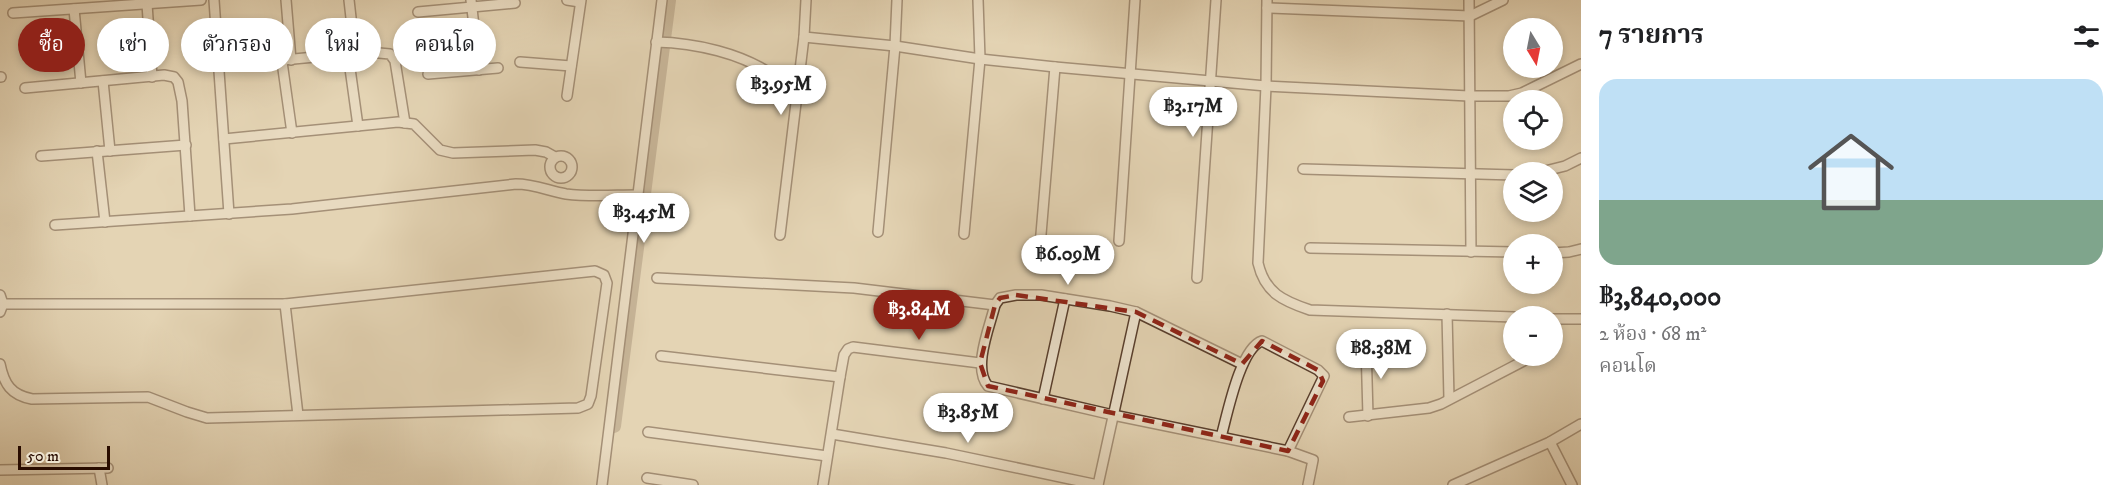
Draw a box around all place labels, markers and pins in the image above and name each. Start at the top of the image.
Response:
pin: ฿3.95M [732,65,830,116]
pin: ฿3.17M [1144,87,1242,138]
pin: ฿3.45M [595,193,693,244]
pin: ฿6.09M [1019,235,1117,286]
pin: ฿3.84M [870,290,968,341]
pin: ฿8.38M [1332,329,1430,380]
pin: ฿3.85M [919,393,1017,444]

